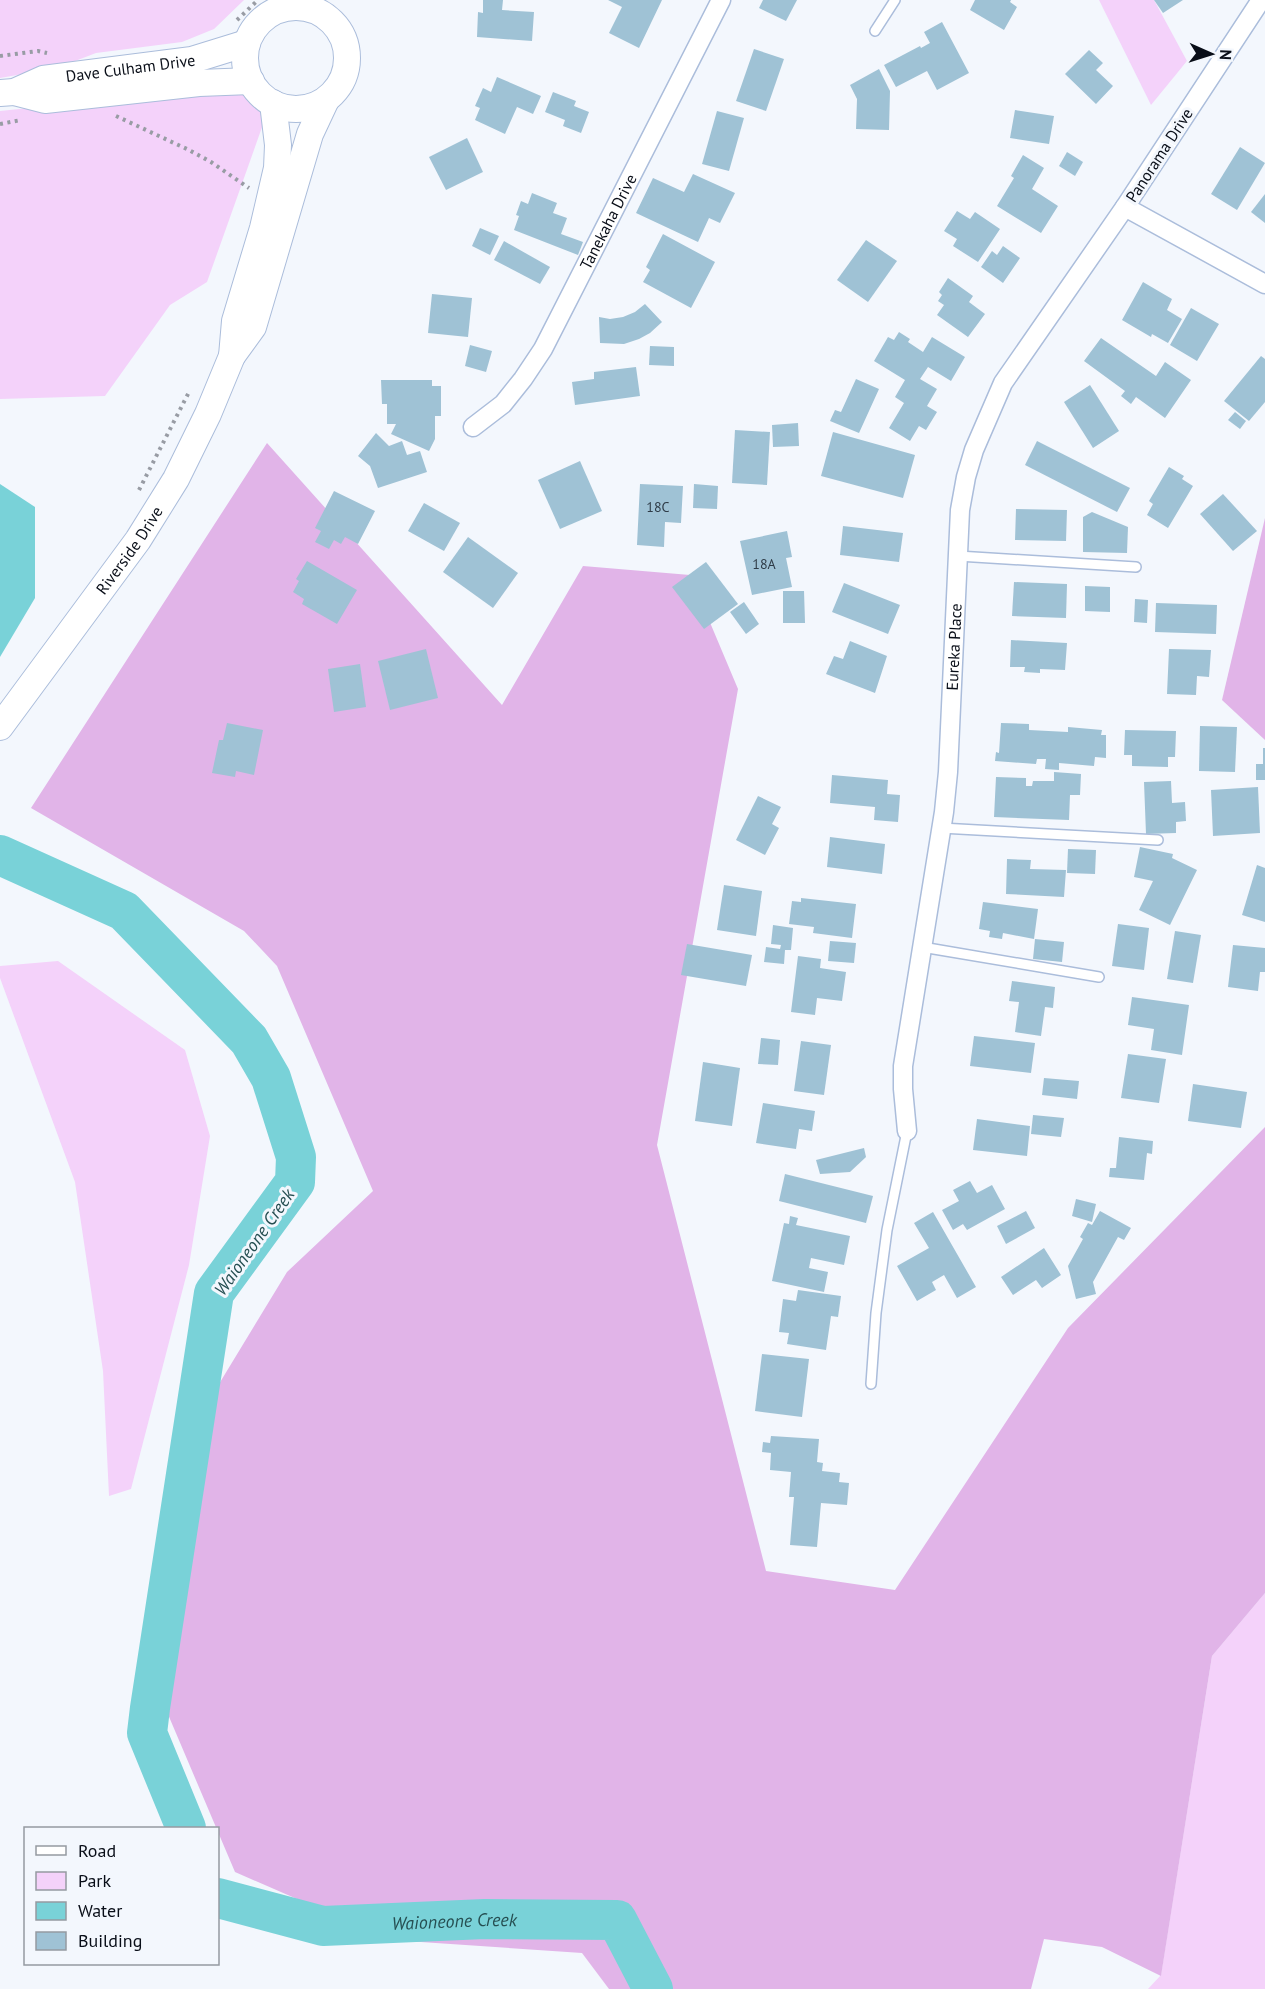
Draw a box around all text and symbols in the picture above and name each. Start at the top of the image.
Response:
north arrow [1181,24,1241,84]
text: N [1216,49,1236,61]
street label: Dave Culham Drive [65,50,196,86]
street label: Panorama Drive [1121,104,1197,206]
street label: Tanekaha Drive [575,170,641,273]
house number: 18C [646,498,670,516]
street label: Riverside Drive [91,502,167,598]
house number: 18A [752,555,777,573]
street label: Eureka Place [942,603,966,691]
water label: Waioneone Creek [209,1183,300,1300]
legend [24,1827,219,1965]
text: Road [78,1839,116,1862]
text: Park [78,1869,111,1892]
text: Water [78,1899,122,1922]
water label: Waioneone Creek [391,1907,518,1935]
text: Building [78,1929,142,1952]

